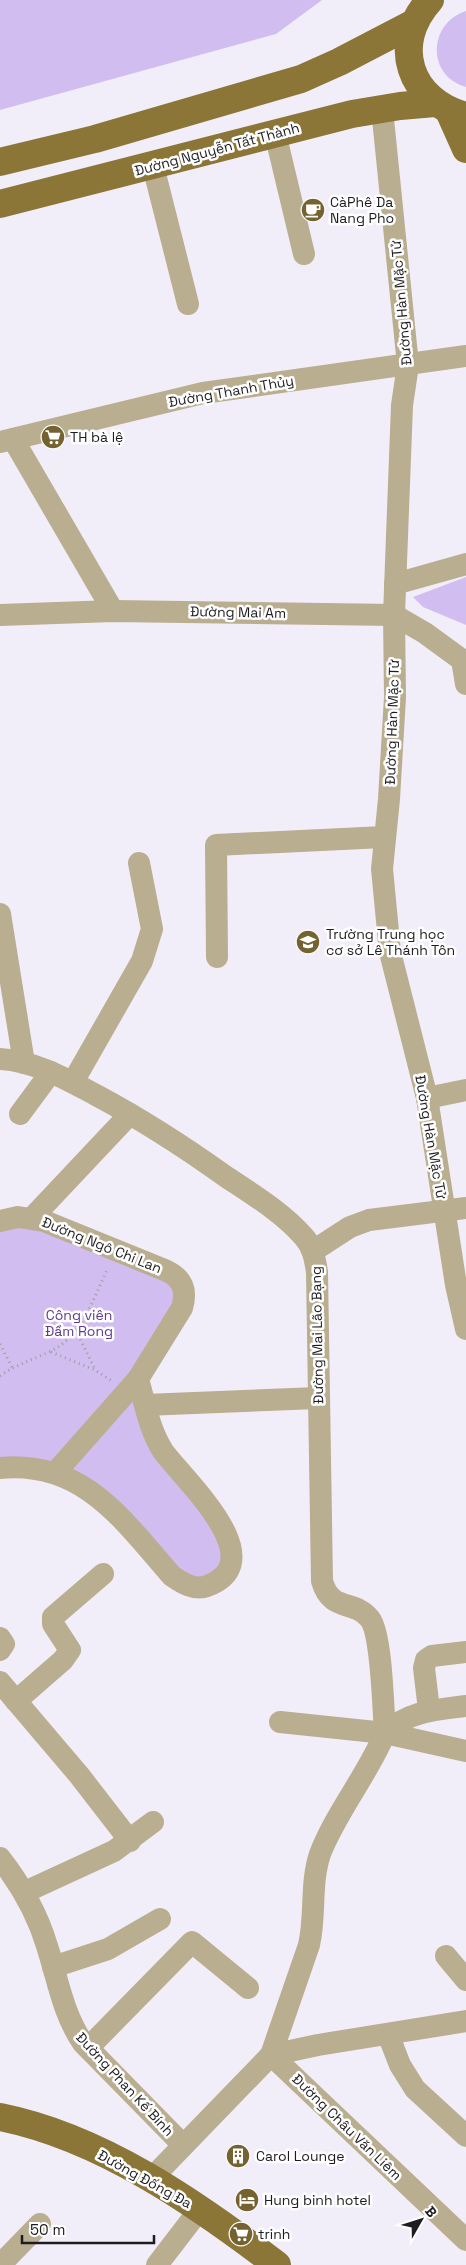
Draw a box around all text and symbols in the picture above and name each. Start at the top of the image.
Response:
street label: Đường Nguyễn Tất Thành [133,118,301,180]
place label: CàPhê Da Nang Pho [330,193,394,227]
cafe icon: CàPhê Da Nang Pho [300,197,326,223]
street label: Đường Hàn Mặc Tử [386,239,415,366]
street label: Đường Thanh Thủy [167,371,295,411]
supermarket icon: TH bà lệ [40,424,66,450]
place label: TH bà lệ [70,428,123,446]
street label: Đường Mai Am [190,602,286,622]
street label: Đường Hàn Mặc Tử [381,658,403,785]
place label: Trường Trung học cơ sở Lê Thánh Tôn [326,925,455,959]
school or university icon: Trường Trung học cơ sở Lê Thánh Tôn [295,929,321,955]
street label: Đường Hàn Mặc Tử [411,1074,451,1201]
street label: Đường Ngô Chi Lan [39,1213,165,1277]
street label: Đường Mai Lão Bạng [307,1266,327,1404]
park label: Công viên Đầm Rong [45,1306,113,1340]
street label: Đường Phan Kế Bính [72,2028,178,2140]
street label: Đường Châu Văn Liêm [288,2070,406,2184]
building icon: Carol Lounge [225,2143,251,2169]
street label: Đường Đống Đa [95,2146,195,2212]
place label: Carol Lounge [256,2147,344,2165]
hotel icon: Hung binh hotel [234,2187,260,2213]
place label: Hung binh hotel [264,2191,371,2209]
north arrow [396,2195,446,2245]
text: B [421,2203,441,2221]
scale bar [22,2212,155,2244]
text: 50 m [30,2220,65,2239]
supermarket icon: trinh [228,2221,254,2247]
place label: trinh [258,2225,290,2243]

